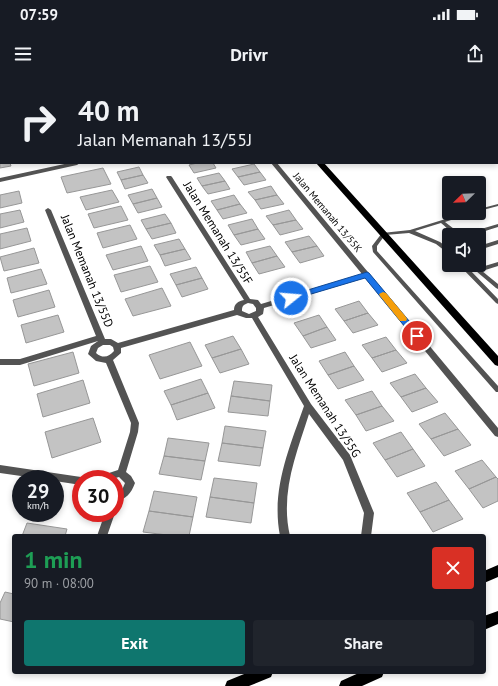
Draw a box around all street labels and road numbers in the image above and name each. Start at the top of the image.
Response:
street label: Jalan Memanah 13/55K [290,169,365,255]
street label: Jalan Memanah 13/55F [180,178,256,287]
street label: Jalan Memanah 13/55D [58,211,117,330]
street label: Jalan Memanah 13/55G [286,350,364,460]

